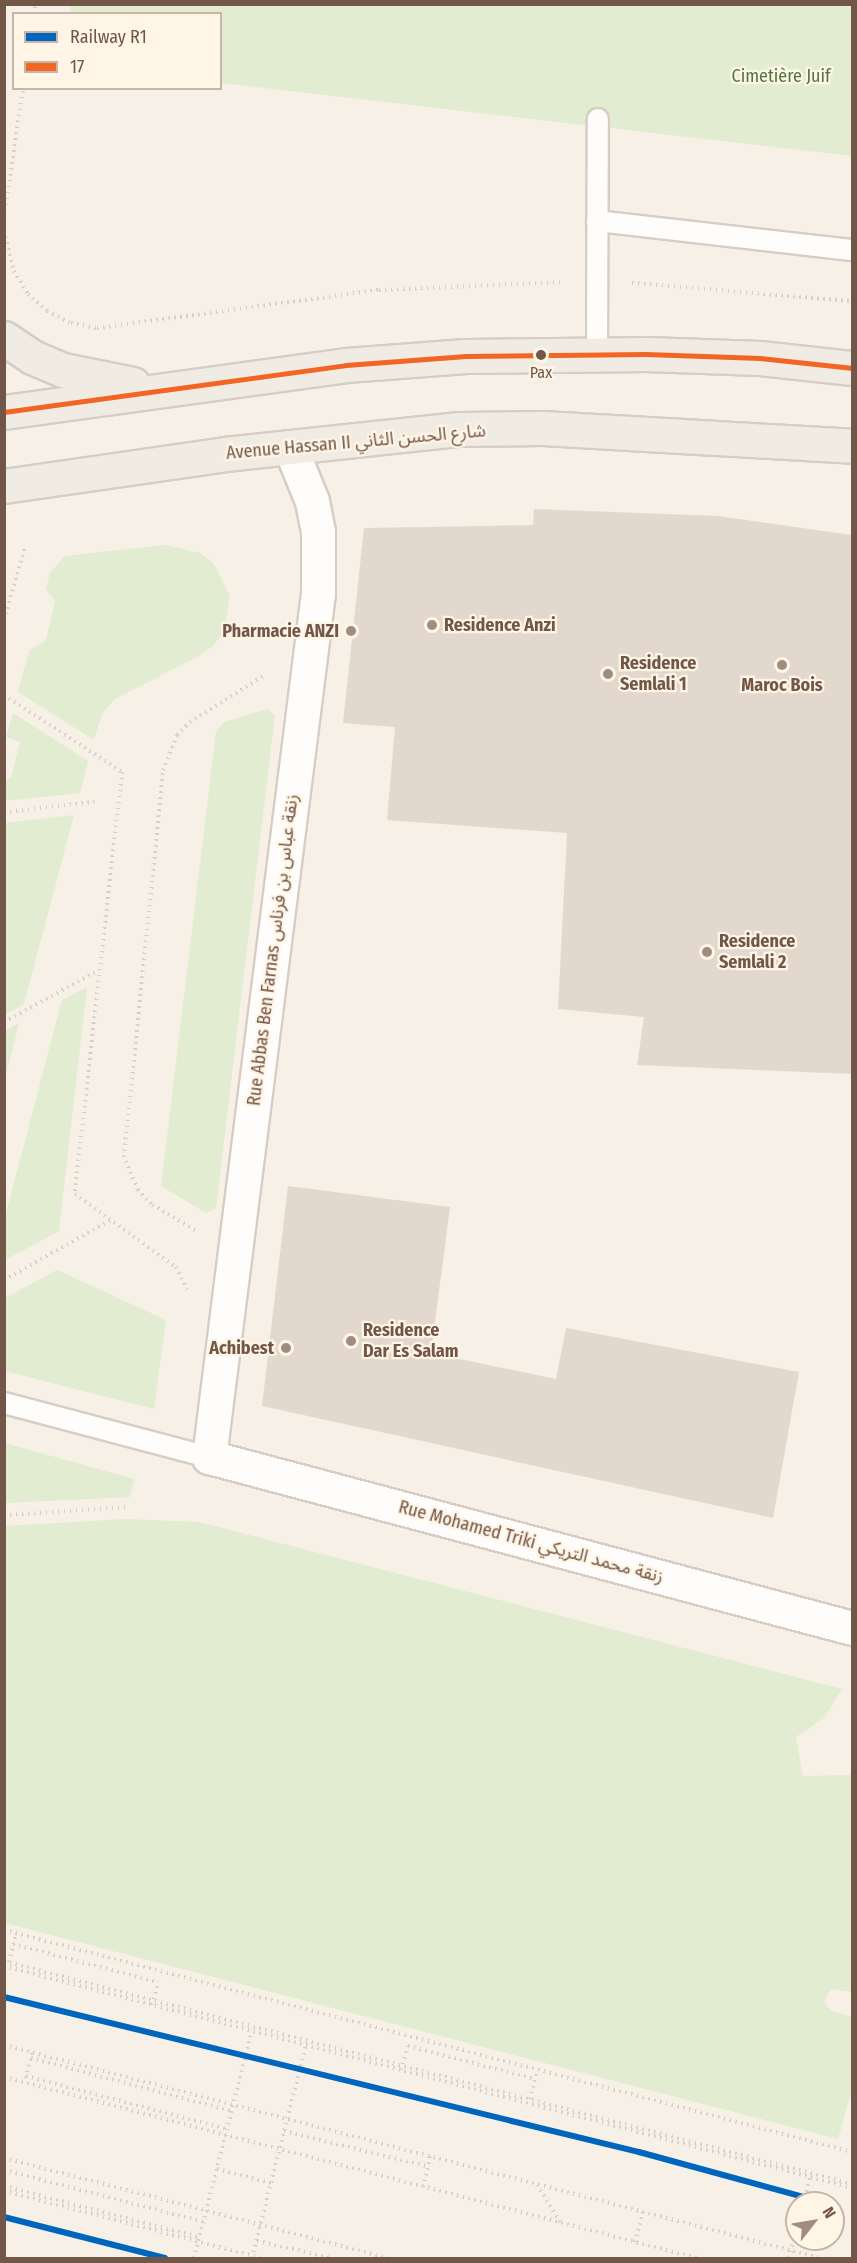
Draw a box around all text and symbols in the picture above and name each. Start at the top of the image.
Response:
legend [12,12,222,90]
text: Railway R1 [70,26,147,48]
text: 17 [70,56,84,78]
park label: Cimetière Juif [732,65,830,87]
marker: Pax [535,349,547,361]
place label: Pax [530,363,552,383]
street label: Avenue Hassan II شارع الحسن الثاني [225,420,487,464]
place label: Residence Anzi [444,614,556,636]
marker: Residence Anzi [425,618,439,632]
place label: Pharmacie ANZI [222,620,339,642]
marker: Pharmacie ANZI [344,624,358,638]
place label: Residence Semlali 1 [620,653,696,696]
marker: Maroc Bois [775,658,789,672]
marker: Residence Semlali 1 [601,667,615,681]
place label: Maroc Bois [741,674,823,696]
street label: Rue Abbas Ben Farnas زنقة عباس بن فرناس [243,793,303,1107]
place label: Residence Semlali 2 [719,931,795,974]
marker: Residence Semlali 2 [700,945,714,959]
place label: Residence Dar Es Salam [363,1320,458,1362]
marker: Residence Dar Es Salam [344,1334,358,1348]
place label: Achibest [209,1337,274,1359]
marker: Achibest [279,1341,293,1355]
street label: Rue Mohamed Triki زنقة محمد التريكي [396,1496,666,1588]
north arrow [785,2191,845,2251]
text: N [819,2203,840,2222]

